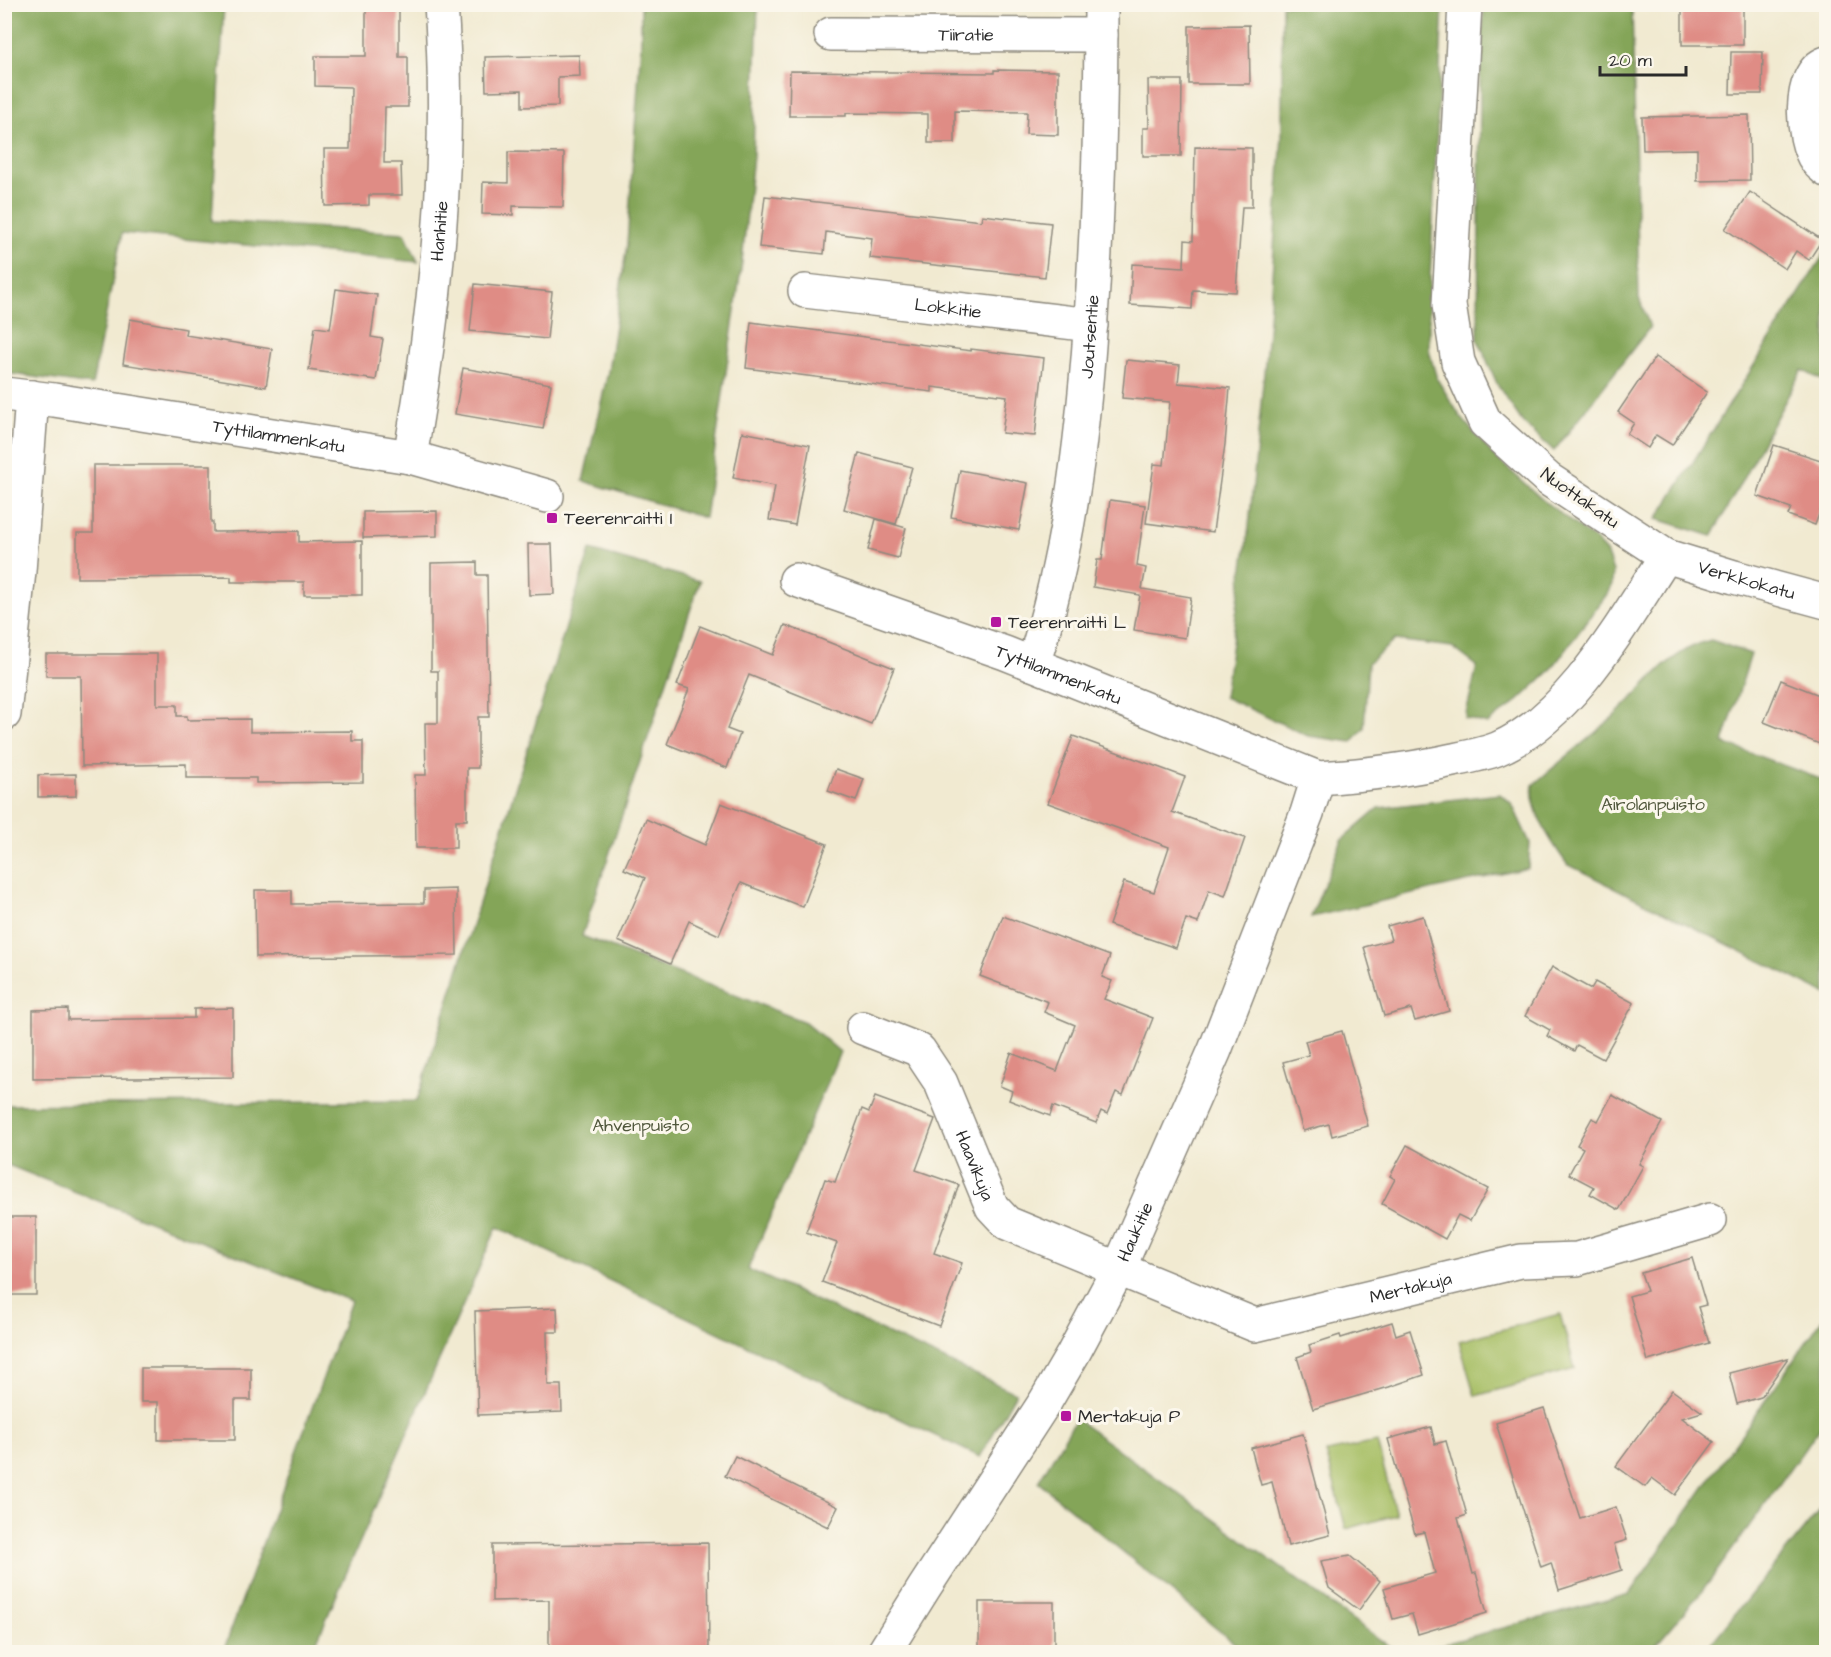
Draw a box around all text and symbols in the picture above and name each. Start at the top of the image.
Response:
street label: Tiiratie [938,22,994,47]
scale bar [1600,39,1686,77]
text: 20 m [1609,48,1652,73]
street label: Hanhitie [424,200,454,262]
street label: Lokkitie [913,292,983,324]
street label: Joutsentie [1074,294,1105,379]
street label: Tyttilammenkatu [211,413,347,459]
street label: Nuottakatu [1536,462,1624,534]
place label: Teerenraitti I [564,506,672,531]
marker: Teerenraitti I [545,511,559,525]
street label: Verkkokatu [1695,554,1798,606]
place label: Teerenraitti L [1008,610,1127,635]
marker: Teerenraitti L [989,615,1003,629]
street label: Tyttilammenkatu [992,638,1125,711]
park label: Airolanpuisto [1601,792,1705,817]
park label: Ahvenpuisto [593,1113,689,1138]
street label: Haavikuja [949,1127,1001,1204]
street label: Haukitie [1111,1198,1159,1266]
street label: Mertakuja [1367,1266,1454,1310]
place label: Mertakuja P [1078,1404,1181,1429]
marker: Mertakuja P [1059,1409,1073,1423]

